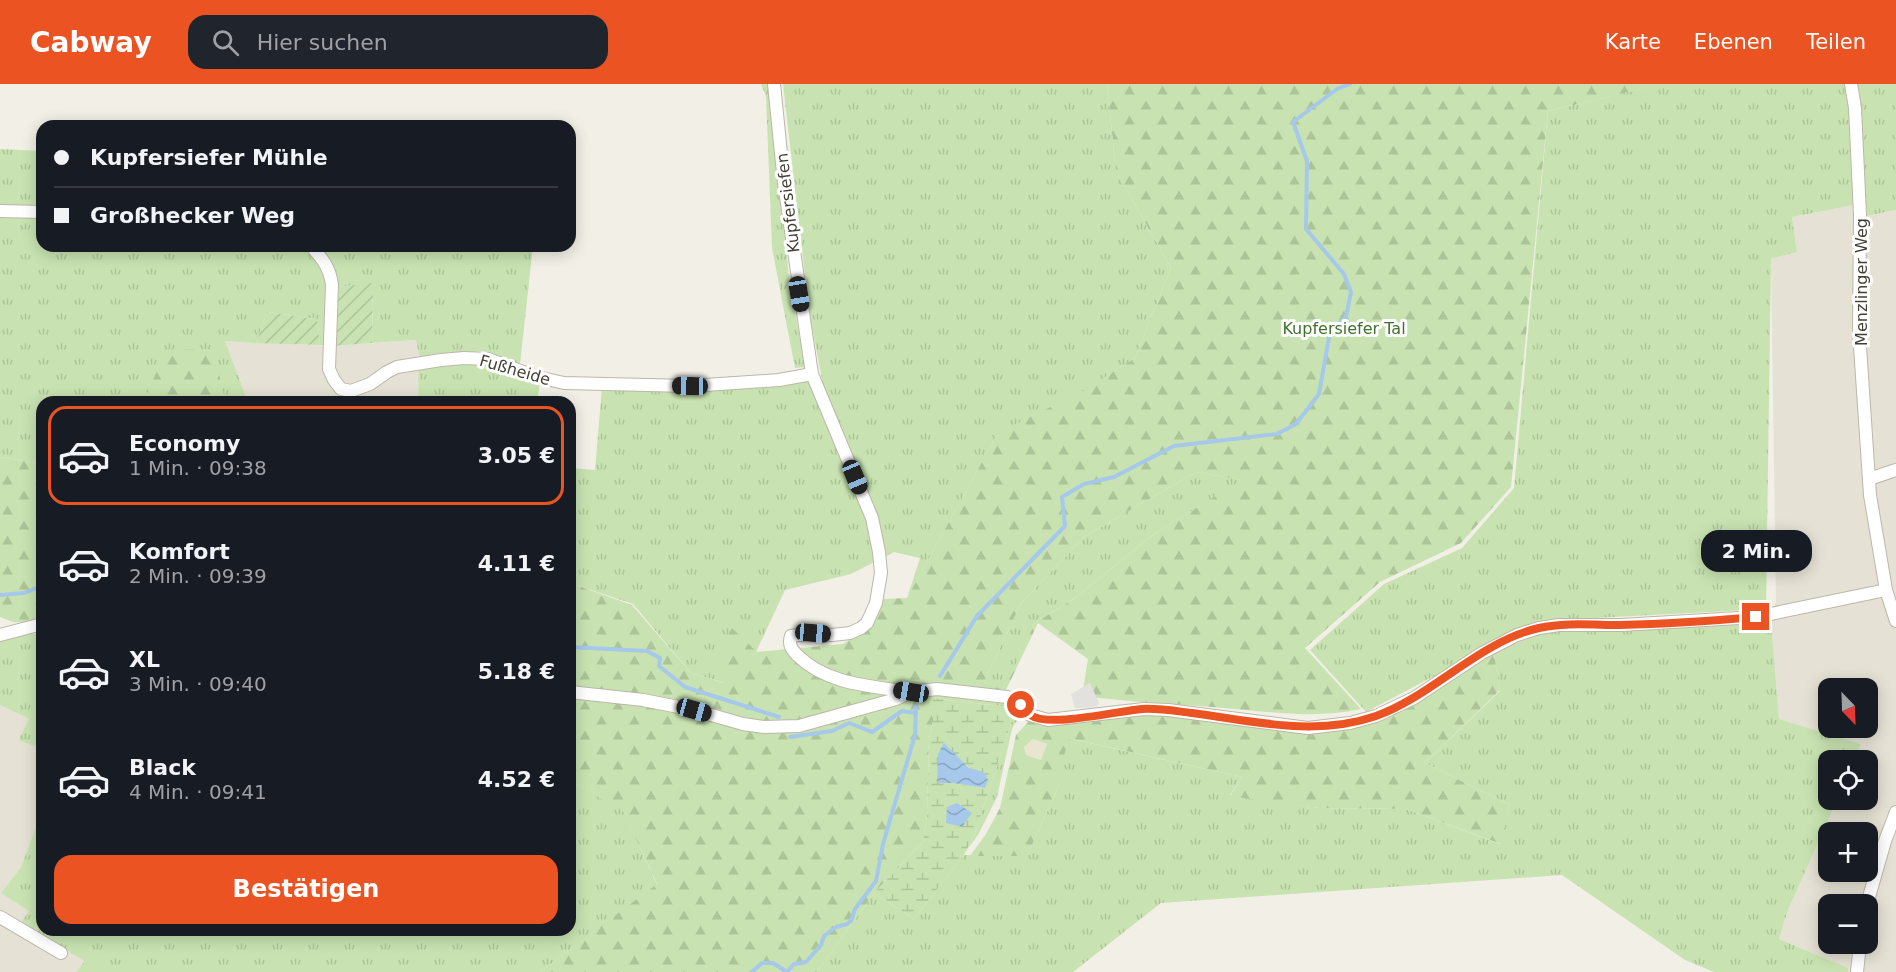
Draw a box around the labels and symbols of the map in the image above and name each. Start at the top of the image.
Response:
street label: Kupfersiefen [772,152,804,254]
street label: Menzlinger Weg [1852,218,1871,346]
car [787,275,811,313]
park label: Kupfersiefer Tal [1282,319,1406,338]
street label: Fußheide [477,351,553,389]
car [672,377,708,395]
car [840,457,870,497]
callout: 2 Min. [1700,530,1812,572]
route end [1742,603,1769,630]
car [794,622,832,644]
north arrow [1818,678,1878,738]
car [892,680,930,704]
route start [1007,691,1034,718]
car [674,696,714,724]

